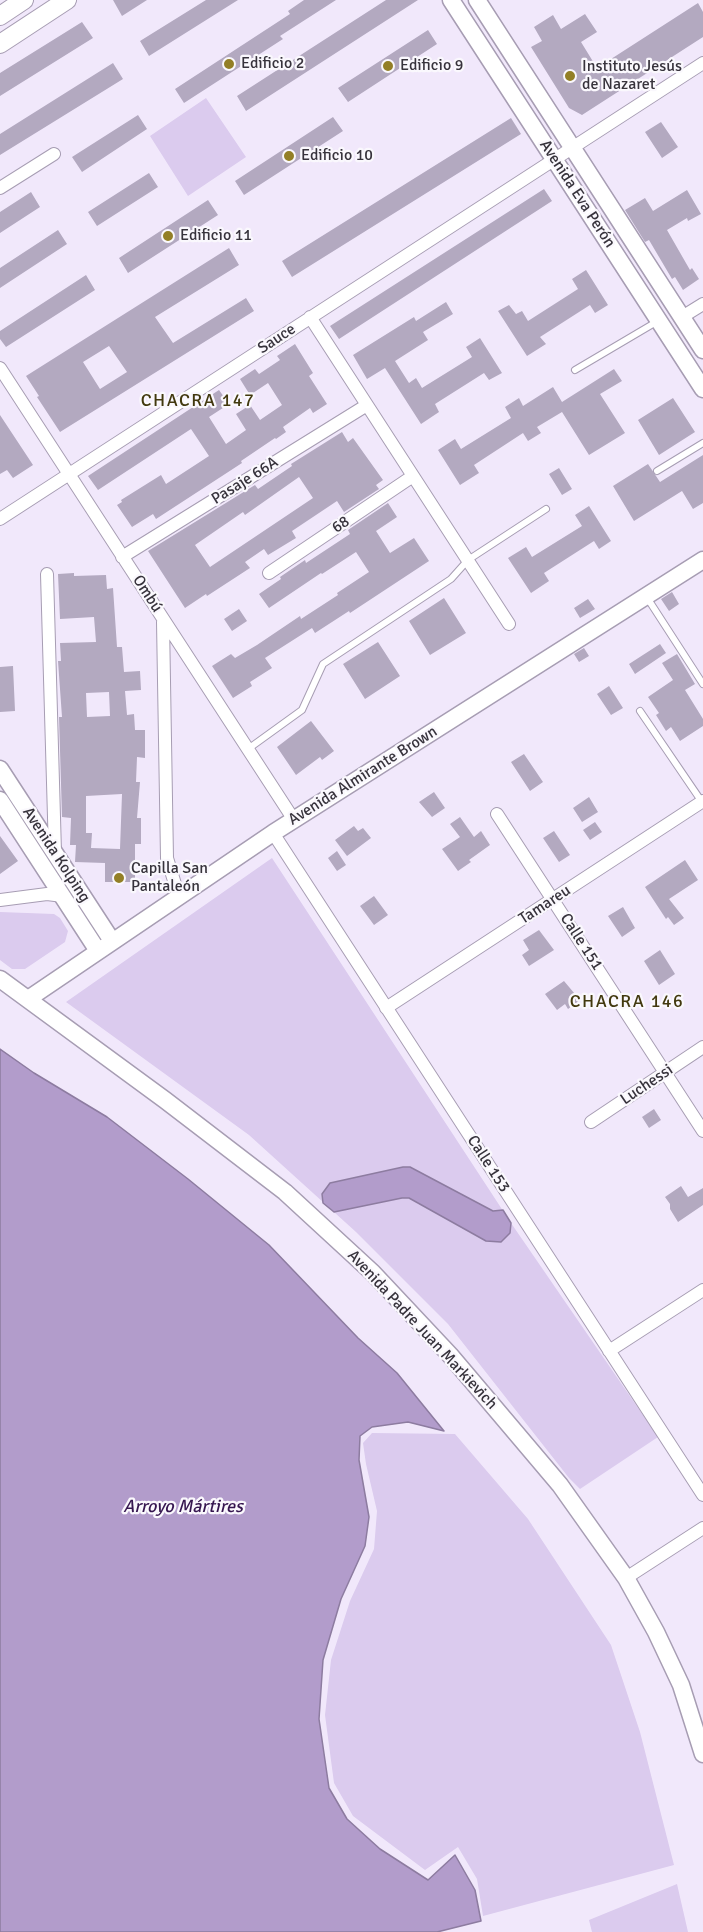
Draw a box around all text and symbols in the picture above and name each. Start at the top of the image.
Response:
place label: Edificio 2 [241,54,304,74]
place label: Edificio 9 [400,56,463,76]
marker: Edificio 2 [222,57,236,71]
place label: Instituto Jesús de Nazaret [582,57,682,95]
marker: Edificio 9 [381,59,395,73]
marker: Instituto Jesús de Nazaret [563,69,577,83]
street label: Avenida Eva Perón [535,136,619,252]
place label: Edificio 10 [301,146,373,166]
marker: Edificio 10 [282,149,296,163]
place label: Edificio 11 [180,226,252,246]
marker: Edificio 11 [161,229,175,243]
street label: Sauce [255,320,299,358]
district label: CHACRA 147 [141,390,255,412]
street label: Pasaje 66A [208,453,282,509]
street label: 68 [328,512,354,538]
street label: Ombú [128,572,166,616]
street label: Avenida Almirante Brown [285,722,441,830]
street label: Avenida Kolping [18,804,94,906]
place label: Capilla San Pantaleón [131,859,208,897]
marker: Capilla San Pantaleón [112,871,126,885]
street label: Tamareu [515,881,575,929]
street label: Calle 151 [555,910,607,974]
district label: CHACRA 146 [570,991,684,1013]
street label: Luchessi [617,1060,677,1110]
street label: Calle 153 [462,1132,514,1196]
street label: Avenida Padre Juan Markievich [343,1246,501,1414]
water label: Arroyo Mártires [123,1496,243,1518]

